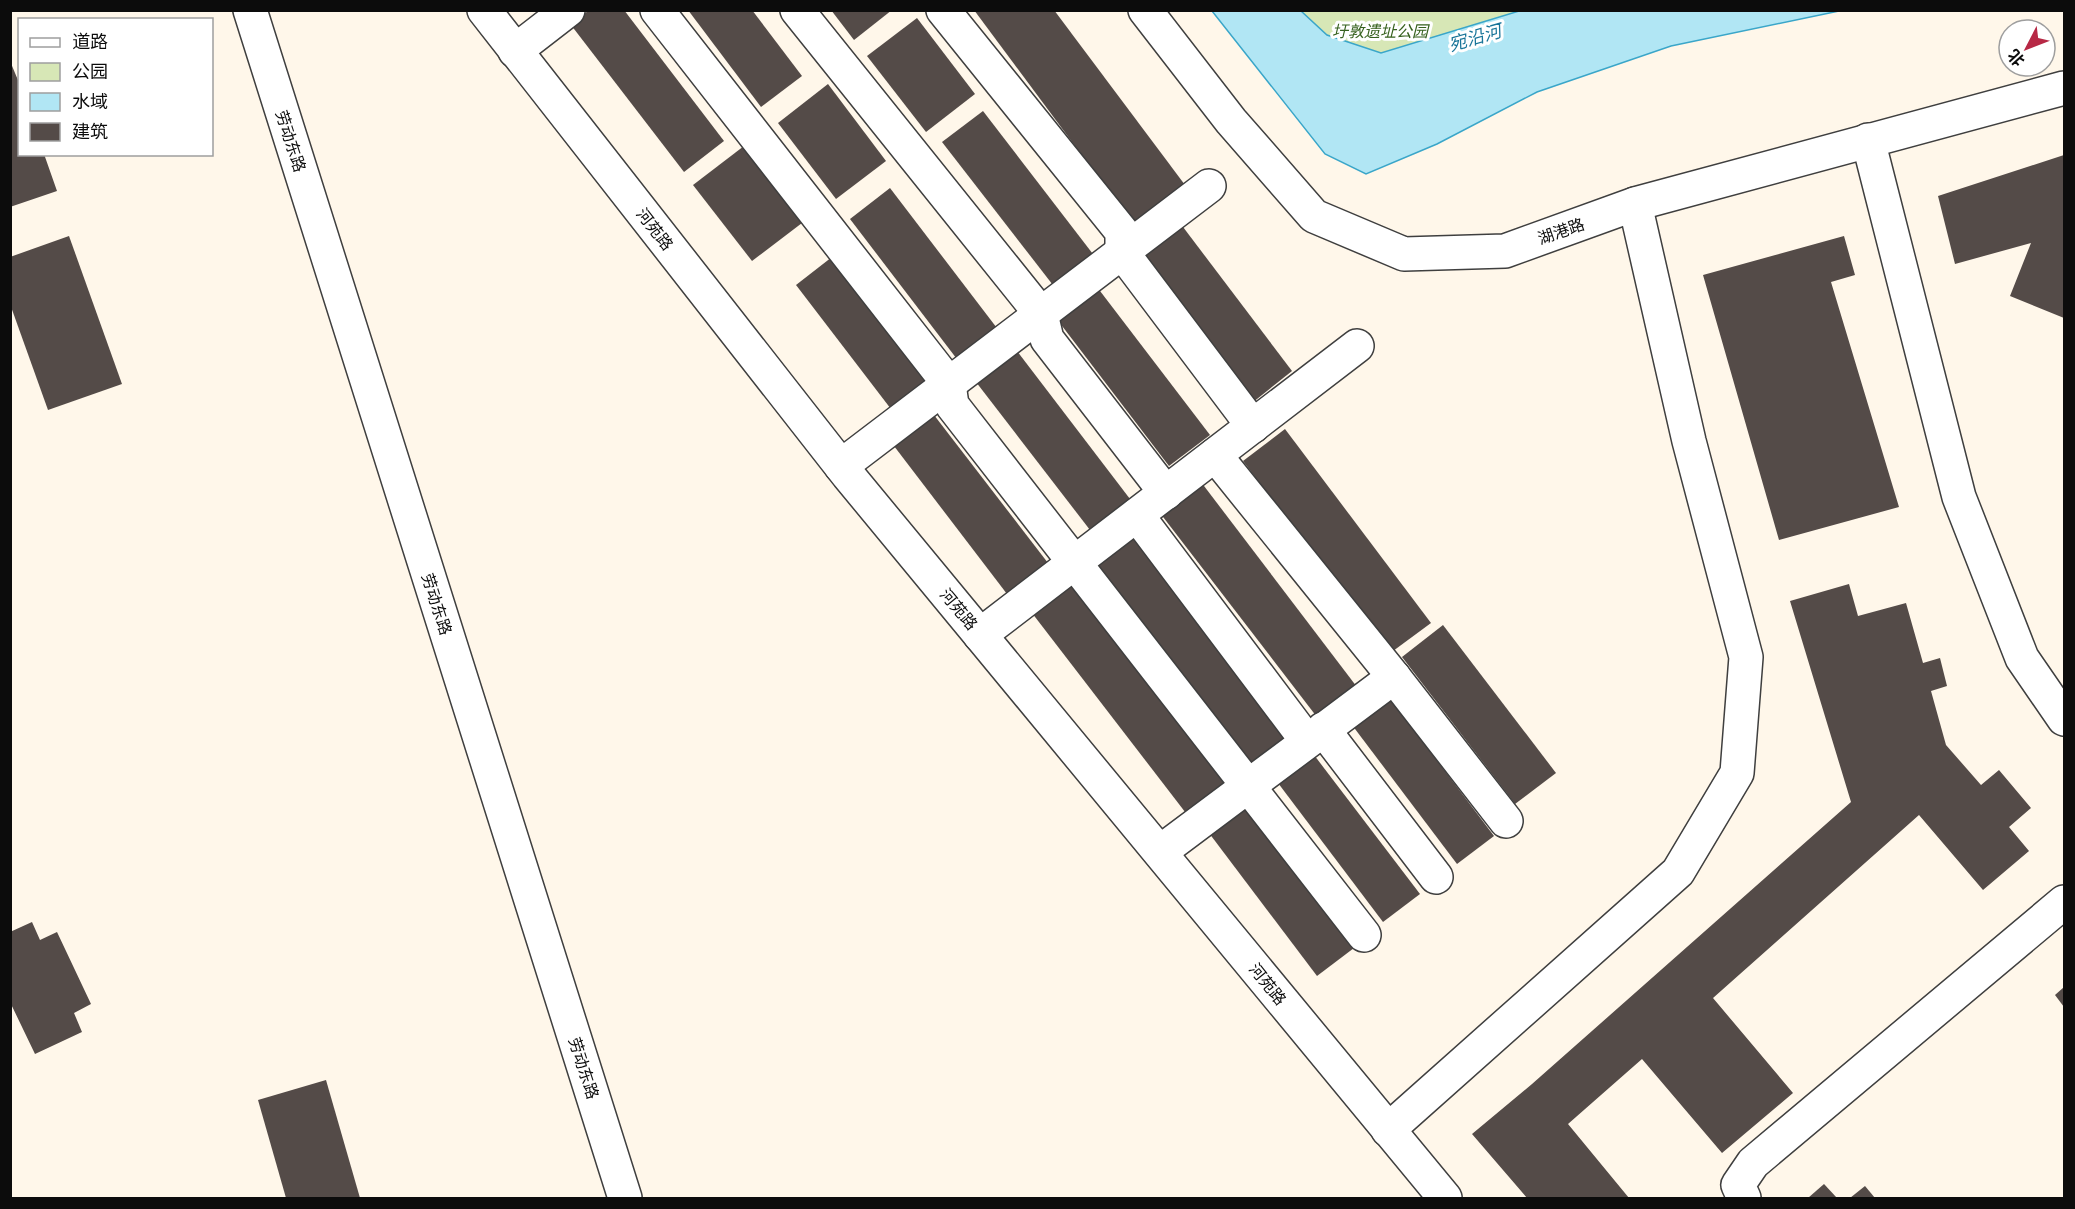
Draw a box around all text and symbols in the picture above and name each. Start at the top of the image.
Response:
legend [18,18,213,156]
water label: 宛沿河 [1446,18,1507,56]
north arrow [1997,18,2057,78]
park label: 圩敦遗址公园 [1332,21,1430,41]
text: 道路 [72,30,108,53]
text: 北 [2003,45,2029,71]
text: 公园 [72,60,108,83]
text: 水域 [72,90,108,113]
street label: 劳动东路 [272,107,310,175]
text: 建筑 [72,120,108,143]
street label: 河苑路 [632,204,678,254]
street label: 湖港路 [1535,214,1587,248]
street label: 劳动东路 [418,570,456,638]
street label: 河苑路 [936,584,982,634]
street label: 河苑路 [1245,959,1291,1009]
street label: 劳动东路 [565,1034,603,1102]

